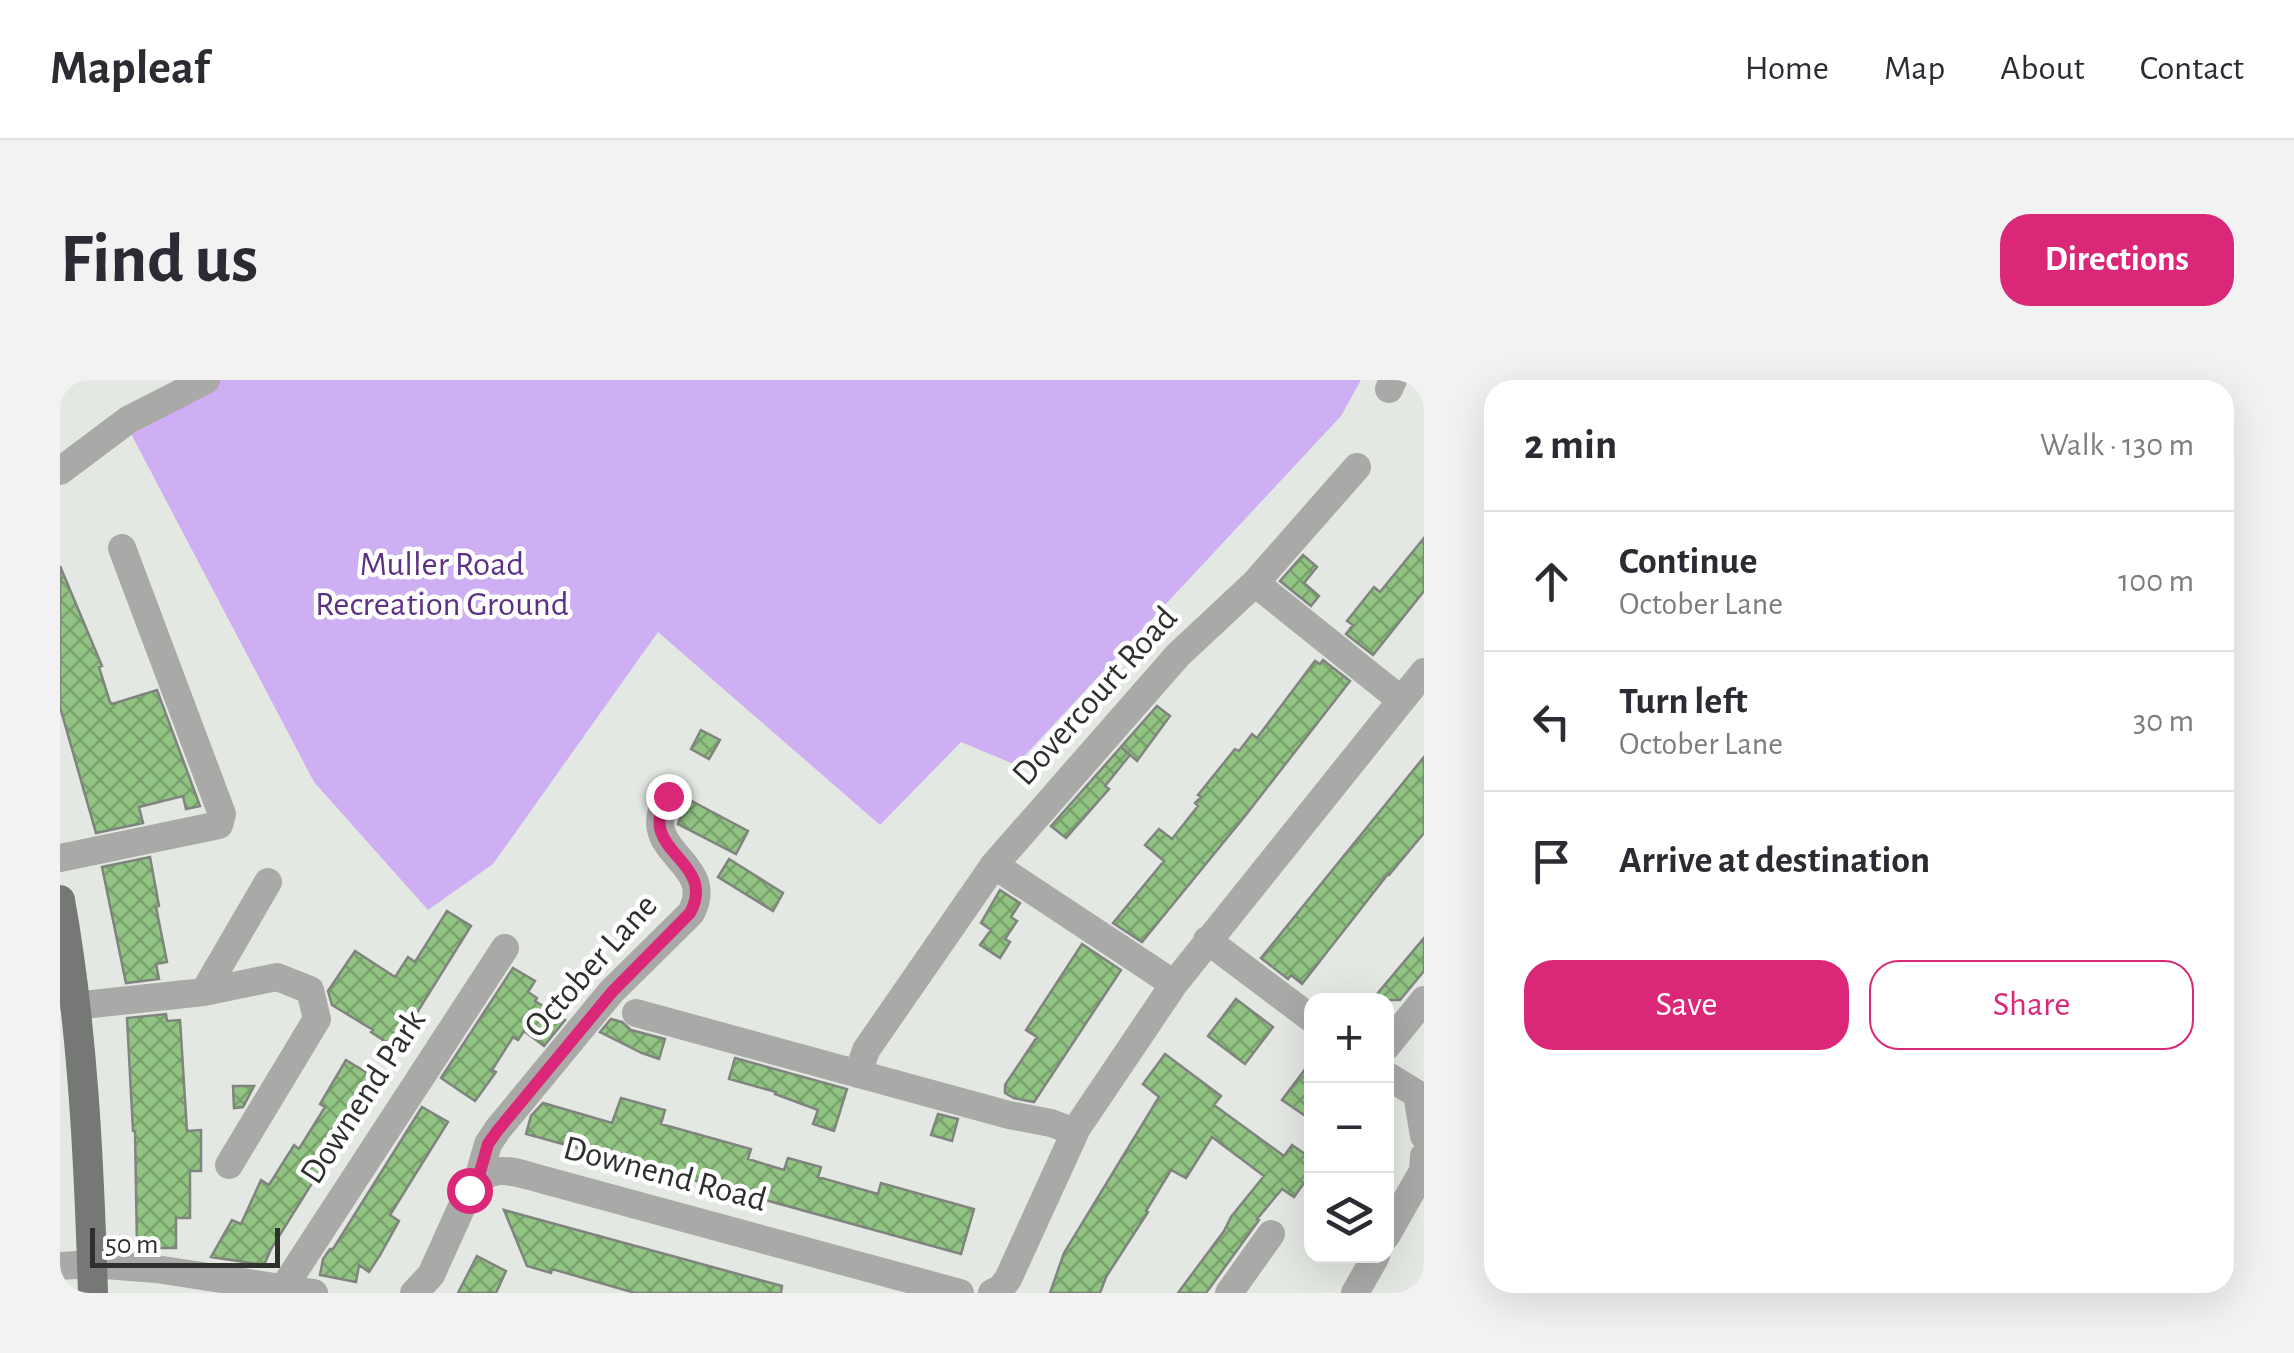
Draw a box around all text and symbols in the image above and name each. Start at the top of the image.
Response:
text: Mapleaf [50,45,209,93]
text: Home [1745,51,1829,86]
text: Map [1884,51,1945,86]
text: About [2000,51,2085,86]
text: Contact [2140,51,2244,86]
button: Directions [2000,214,2234,306]
text: Find us [60,225,258,295]
text: 2 min [1524,424,1617,466]
text: Walk · 130 m [2040,429,2194,461]
text: Continue [1619,543,1757,581]
park label: Muller Road Recreation Ground [315,547,569,622]
icon: ahead [1524,554,1579,609]
text: 100 m [2118,565,2194,597]
text: October Lane [1619,588,1783,620]
street label: Dovercourt Road [1006,600,1184,792]
text: Turn left [1619,683,1747,721]
icon: left [1524,694,1579,749]
text: 30 m [2133,705,2194,737]
text: October Lane [1619,728,1783,760]
route end [646,774,692,820]
icon: arrive [1524,834,1579,889]
text: Arrive at destination [1619,842,1930,880]
street label: October Lane [518,888,664,1044]
button: Save [1524,960,1849,1050]
button: Share [1869,960,2194,1050]
map controls [1304,993,1394,1263]
button: + [1304,993,1394,1083]
street label: Downend Park [294,1004,432,1190]
button: − [1304,1083,1394,1173]
street label: Downend Road [560,1130,770,1218]
route start [447,1168,493,1214]
button: layers [1304,1173,1394,1263]
scale bar [90,1223,280,1268]
text: 50 m [105,1231,159,1259]

